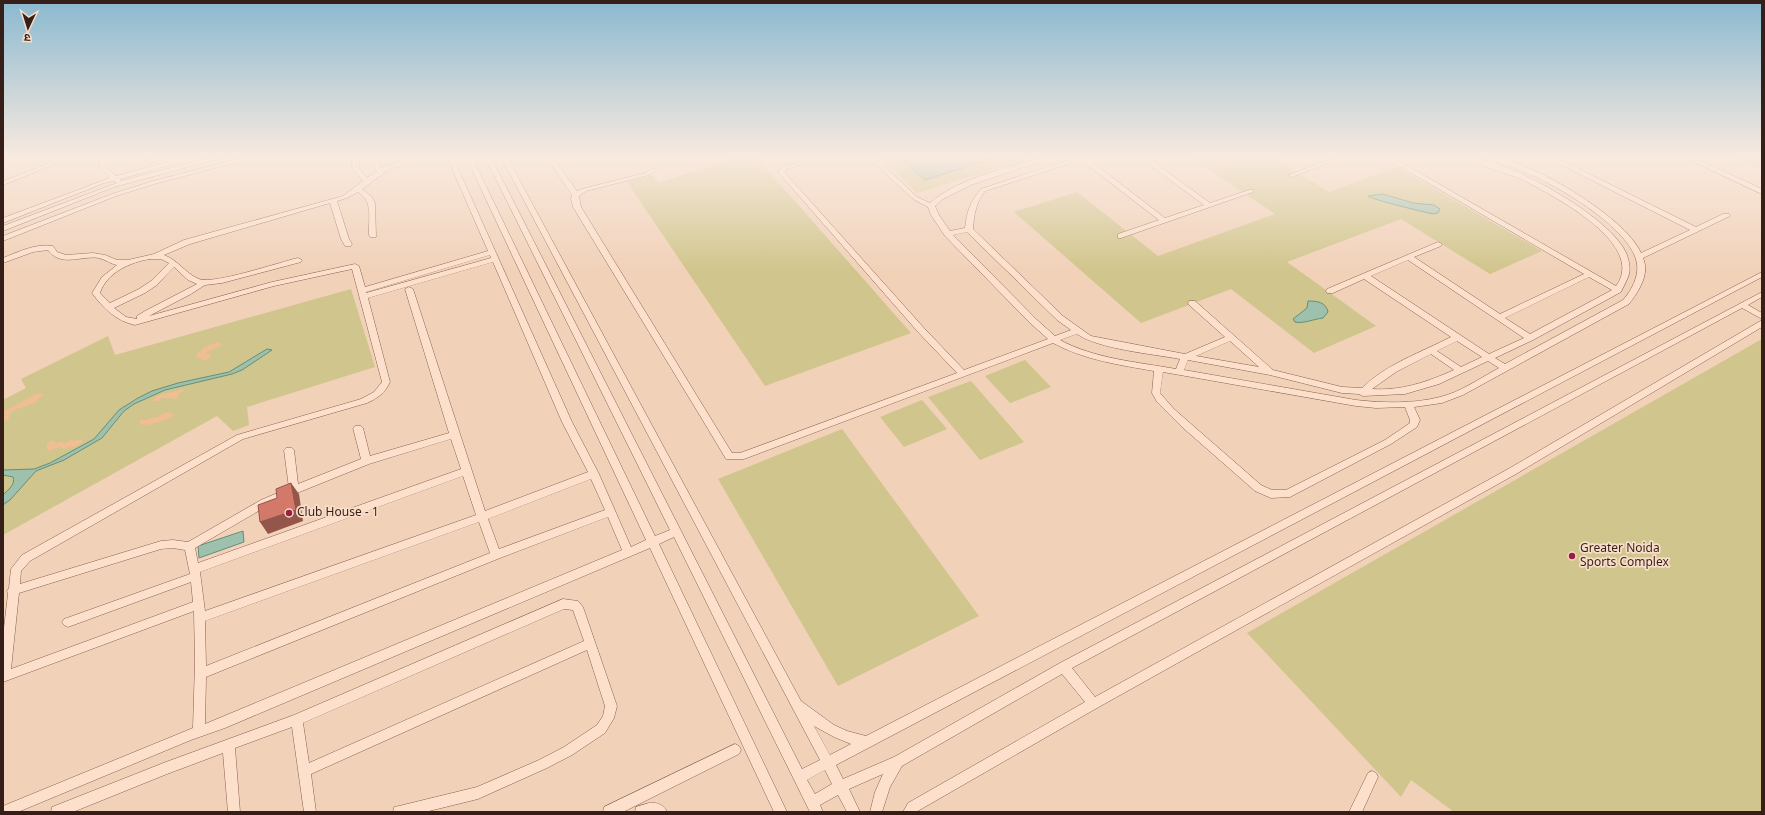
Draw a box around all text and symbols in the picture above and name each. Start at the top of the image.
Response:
north arrow [8,8,48,48]
text: उ [23,30,31,44]
place label: Club House - 1 [297,505,379,521]
marker: Club House - 1 [284,508,294,518]
place label: Greater Noida Sports Complex [1580,541,1669,571]
marker: Greater Noida Sports Complex [1567,551,1577,561]

